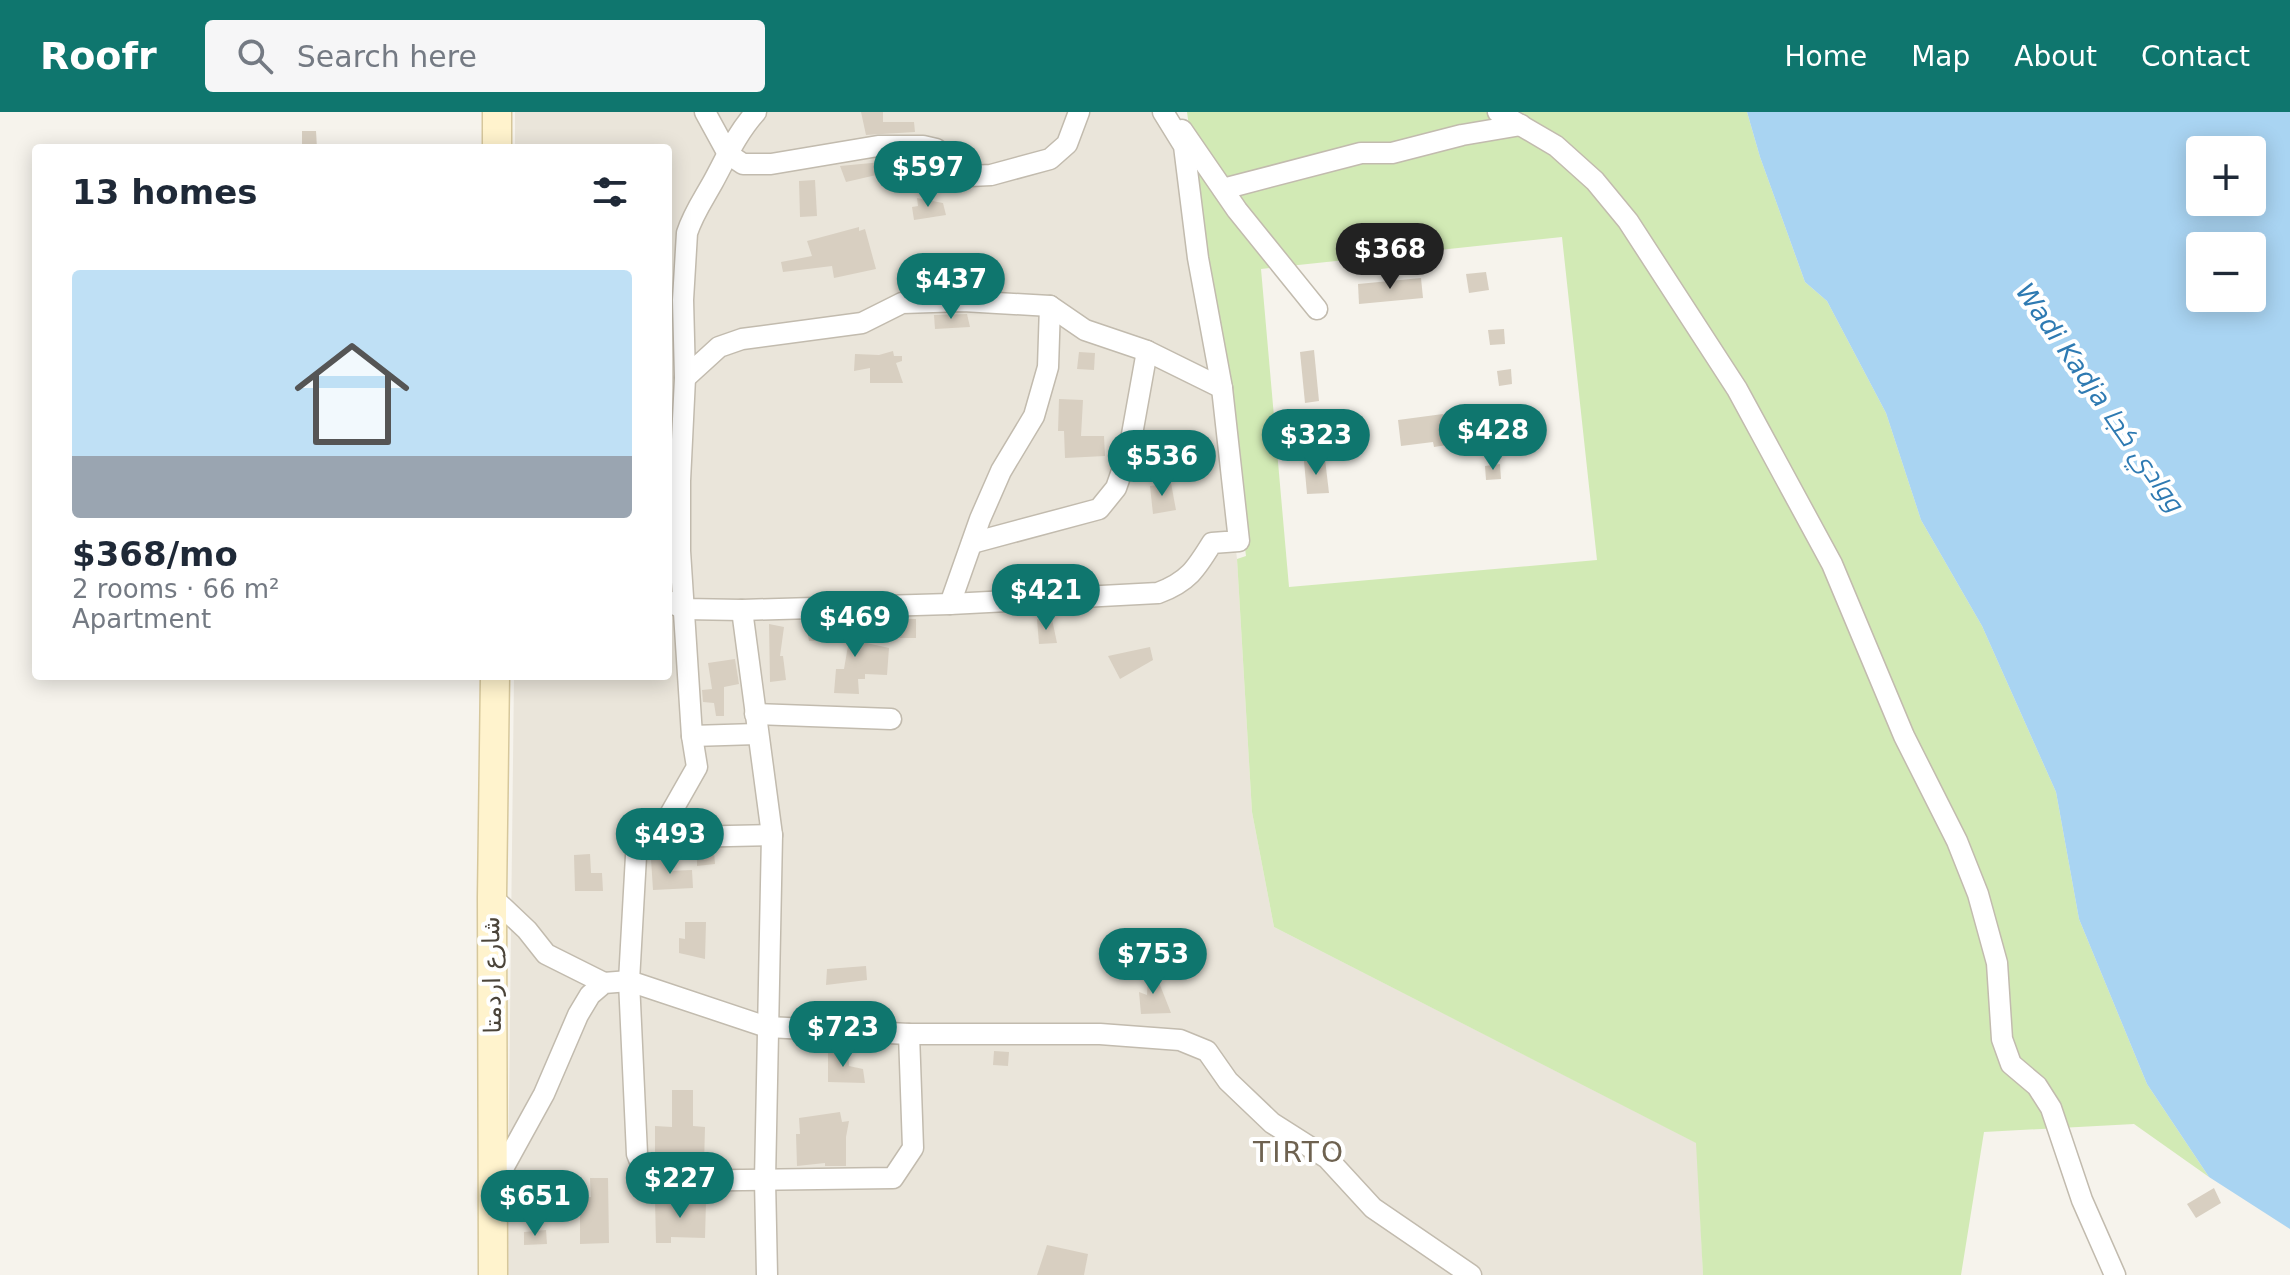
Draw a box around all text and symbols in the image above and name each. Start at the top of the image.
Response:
search box [205,20,765,92]
text: Roofr [40,34,157,78]
icon: search [233,34,277,78]
text: Search here [297,39,477,74]
text: Home [1784,40,1867,73]
text: Map [1911,40,1970,73]
text: About [2014,40,2097,73]
text: Contact [2141,40,2250,73]
map controls [2186,136,2266,312]
button: + [2186,136,2266,216]
pin: $597 [881,141,975,209]
text: $597 [892,152,964,182]
icon: filters [588,170,632,214]
text: 13 homes [72,172,257,212]
pin: $368 [1343,223,1437,291]
button: − [2186,232,2266,312]
text: $368 [1354,234,1426,264]
pin: $437 [904,253,998,321]
text: $437 [915,264,987,294]
water label: Wadi Kadja ووادي كجا [2005,277,2191,522]
icon: home [280,322,424,466]
pin: $428 [1446,404,1540,472]
pin: $323 [1269,409,1363,477]
text: $428 [1457,415,1529,445]
text: $323 [1280,420,1352,450]
pin: $536 [1115,430,1209,498]
text: $536 [1126,441,1198,471]
text: $368/mo [72,534,238,574]
pin: $421 [999,564,1093,632]
text: 2 rooms · 66 m² [72,574,280,604]
text: $421 [1010,575,1082,605]
pin: $469 [808,591,902,659]
text: $469 [819,602,891,632]
text: Apartment [72,604,211,634]
pin: $493 [623,808,717,876]
text: $493 [634,819,706,849]
street label: شارع اردمتا [477,916,507,1034]
pin: $753 [1106,928,1200,996]
text: $753 [1117,939,1189,969]
pin: $723 [796,1001,890,1069]
text: $723 [807,1012,879,1042]
district label: TIRTO [1252,1136,1345,1169]
pin: $227 [633,1152,727,1220]
text: $227 [644,1163,716,1193]
pin: $651 [488,1170,582,1238]
text: $651 [499,1181,571,1211]

